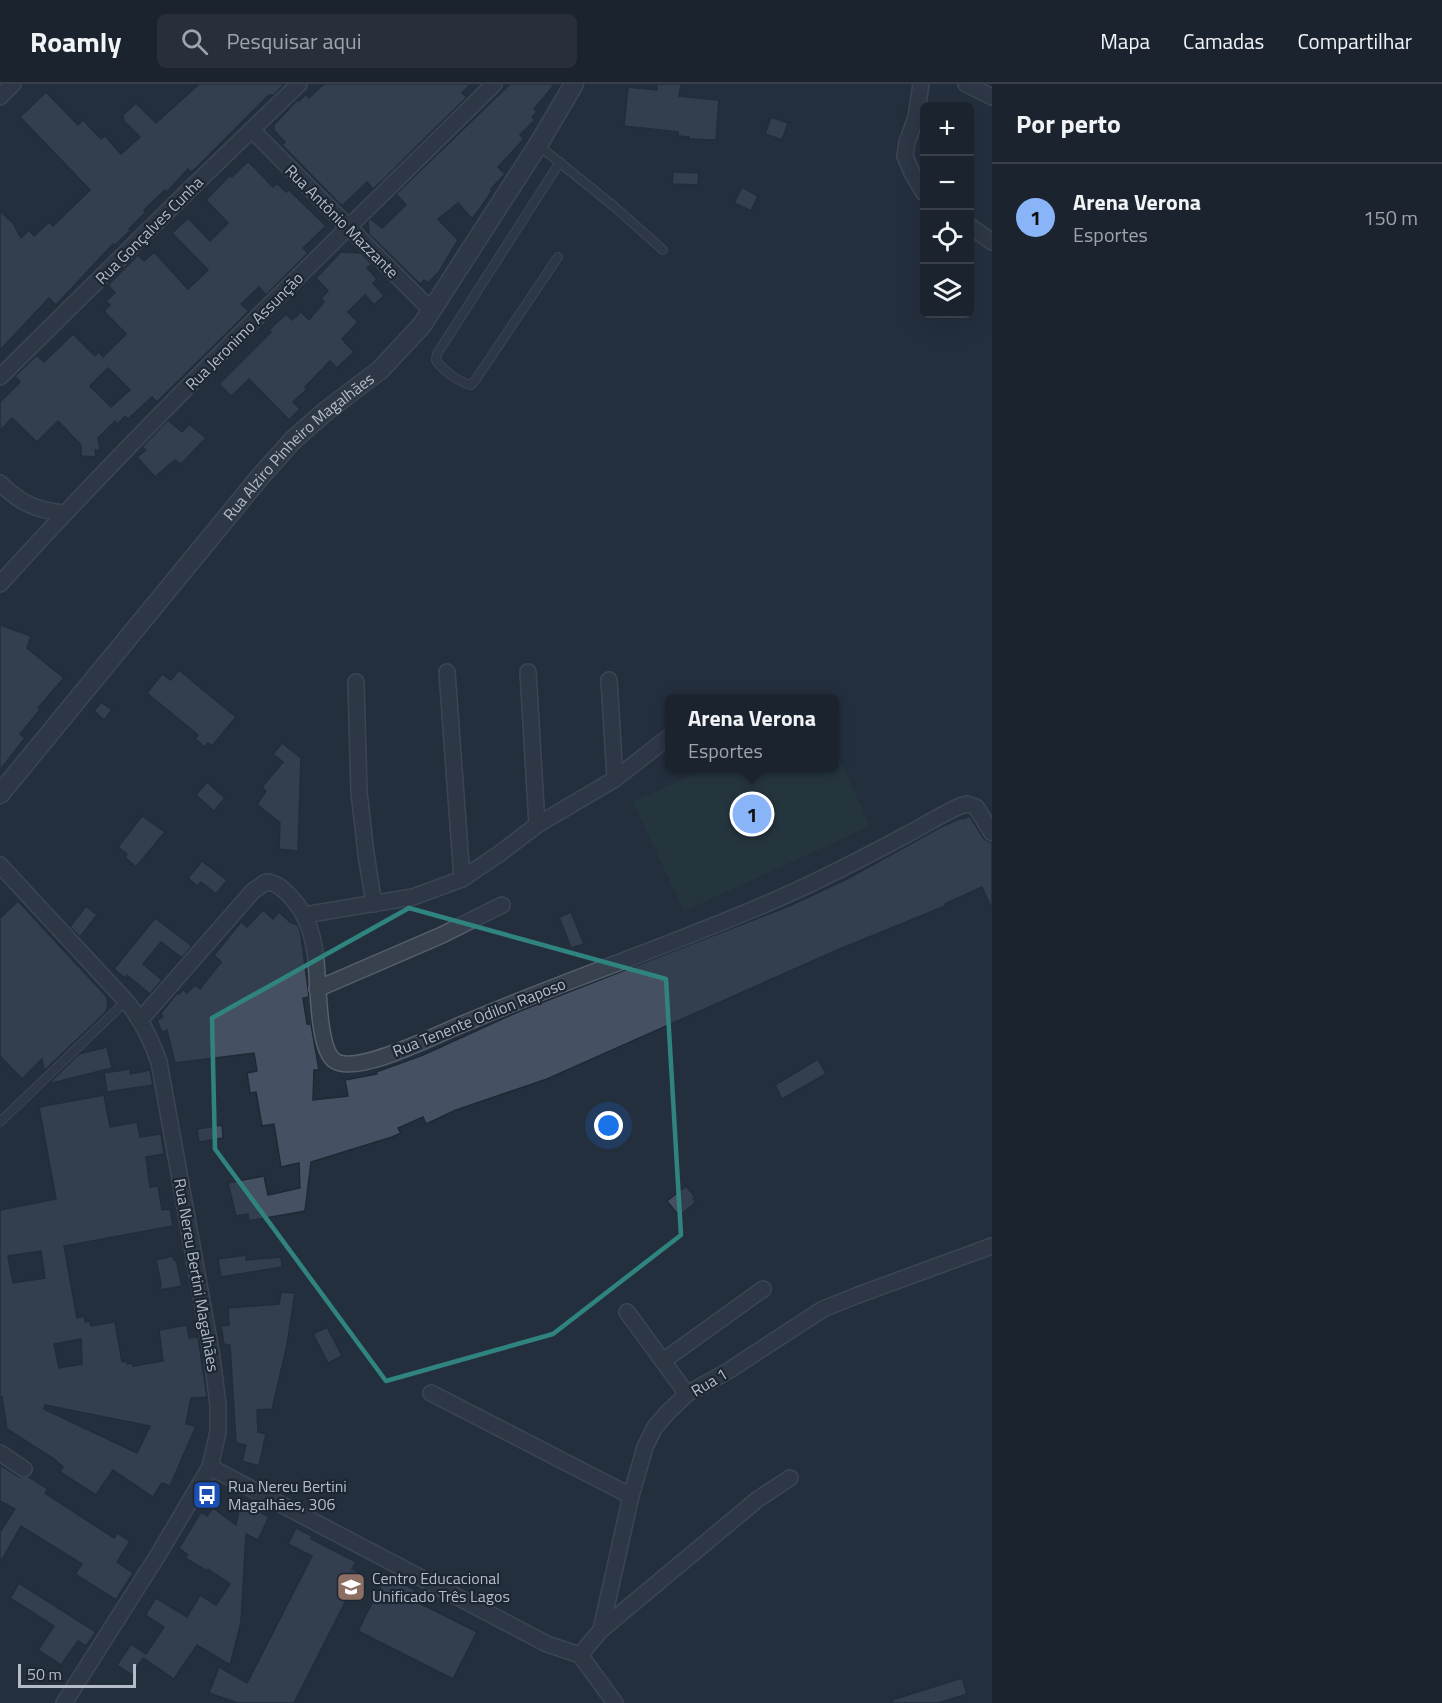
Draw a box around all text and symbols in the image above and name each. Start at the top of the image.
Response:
search box [157,14,577,68]
text: Roamly [30,20,121,63]
text: Pesquisar aqui [226,24,362,58]
icon: search [178,25,211,58]
text: Mapa [1100,25,1150,57]
text: Camadas [1183,25,1264,57]
text: Compartilhar [1297,25,1412,57]
map controls [920,102,974,318]
button: + [920,102,974,156]
text: Por perto [1016,104,1121,143]
button: − [920,156,974,210]
street label: Rua Antônio Mazzante [280,159,404,283]
street label: Rua Gonçalves Cunha [90,171,208,289]
text: Arena Verona [1073,185,1201,219]
text: 1 [1030,202,1041,233]
text: 150 m [1363,202,1418,233]
button: locate [920,210,974,264]
text: Esportes [1073,219,1148,250]
button: layers [920,264,974,318]
street label: Rua Jeronimo Assunção [179,266,309,396]
street label: Rua Alziro Pinheiro Magalhães [217,367,379,526]
popup [665,694,839,772]
text: Arena Verona [688,701,816,735]
text: Esportes [688,735,763,766]
pin: 1 [732,792,771,836]
street label: Rua Tenente Odilon Raposo [389,971,569,1063]
your location [594,1111,623,1140]
street label: Rua Nereu Bertini Magalhães [168,1176,226,1374]
street label: Rua 1 [686,1362,732,1402]
place label: Rua Nereu Bertini Magalhães, 306 [228,1474,347,1516]
bus stop icon: Rua Nereu Bertini Magalhães, 306 [191,1479,223,1511]
place label: Centro Educacional Unificado Três Lagos [372,1566,510,1608]
school or university icon: Centro Educacional Unificado Três Lagos [335,1571,367,1603]
scale bar [18,1661,136,1688]
text: 50 m [27,1662,62,1686]

